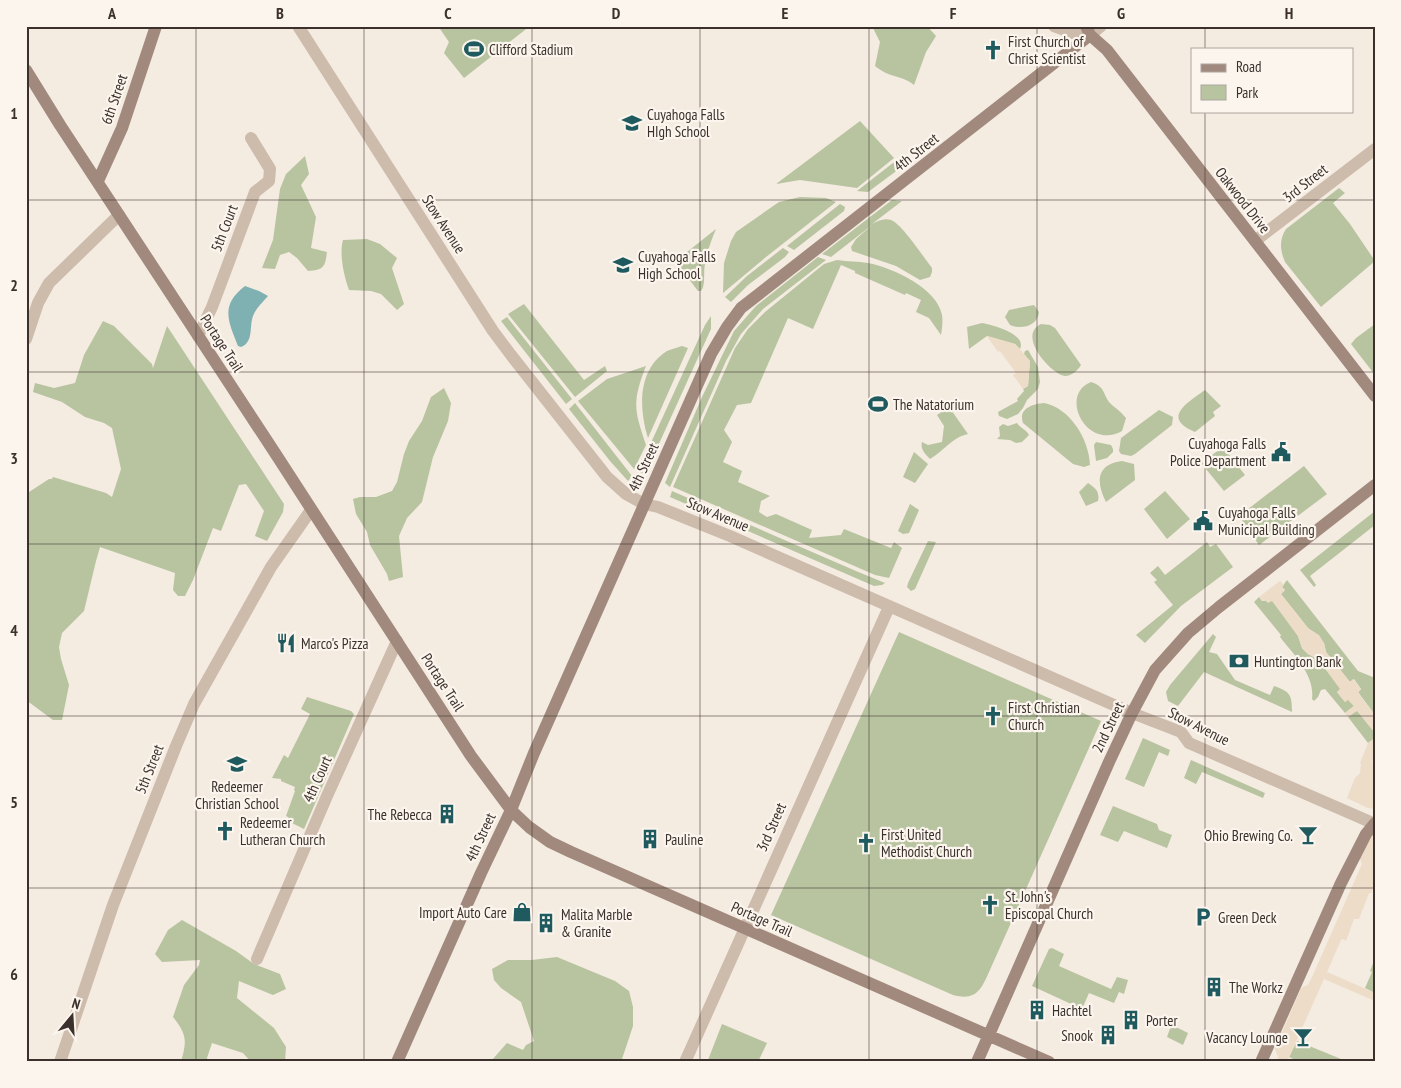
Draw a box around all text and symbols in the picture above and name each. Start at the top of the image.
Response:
text: A [107,3,117,23]
text: B [276,3,284,23]
text: C [444,3,452,23]
text: D [612,3,621,23]
text: E [782,3,789,23]
text: F [950,3,957,23]
text: G [1117,3,1125,23]
text: H [1285,3,1293,23]
place label: First Church of Christ Scientist [1008,32,1086,68]
sports icon: Clifford Stadium [463,38,485,60]
church icon: First Church of Christ Scientist [982,39,1004,61]
place label: Clifford Stadium [489,40,573,59]
legend [1191,48,1354,112]
text: Road [1236,57,1262,76]
street label: 6th Street [97,71,131,127]
text: Park [1236,83,1258,102]
text: 1 [10,103,18,123]
place label: Cuyahoga Falls HIgh School [647,105,725,141]
school or university icon: Cuyahoga Falls HIgh School [621,112,643,134]
street label: 4th Street [890,129,942,175]
street label: 3rd Street [1279,160,1331,206]
street label: Oakwood Drive [1211,163,1275,237]
street label: Stow Avenue [418,191,470,257]
street label: 5th Court [206,202,242,254]
place label: Cuyahoga Falls High School [638,247,716,283]
school or university icon: Cuyahoga Falls High School [612,254,634,276]
text: 2 [10,275,18,295]
street label: Portage Trail [196,310,248,376]
sports icon: The Natatorium [867,393,889,415]
place label: The Natatorium [893,395,974,414]
place label: Cuyahoga Falls Police Department [1170,434,1266,470]
street label: 4th Street [623,440,663,494]
public building icon: Cuyahoga Falls Police Department [1270,441,1292,463]
text: 3 [10,448,18,468]
street label: Stow Avenue [684,492,752,536]
place label: Cuyahoga Falls Municipal Building [1218,503,1315,539]
public building icon: Cuyahoga Falls Municipal Building [1192,510,1214,532]
text: 4 [10,620,18,640]
restaurant icon: Marco's Pizza [275,632,297,654]
place label: Marco's Pizza [301,634,369,653]
street label: Portage Trail [417,649,469,715]
bank icon: Huntington Bank [1228,650,1250,672]
place label: Huntington Bank [1254,652,1341,671]
place label: First Christian Church [1008,698,1080,734]
street label: 2nd Street [1088,699,1128,755]
street label: Stow Avenue [1165,703,1233,749]
church icon: First Christian Church [982,705,1004,727]
street label: 5th Street [131,741,167,797]
school or university icon: Redeemer Christian School [226,753,248,775]
street label: 4th Court [298,753,336,805]
place label: Redeemer Christian School [195,777,279,813]
text: 5 [10,792,18,812]
street label: 3rd Street [752,800,790,854]
building icon: The Rebecca [436,803,458,825]
place label: The Rebecca [367,805,432,824]
street label: 4th Street [460,810,500,864]
place label: Redeemer Lutheran Church [240,813,325,849]
church icon: Redeemer Lutheran Church [214,820,236,842]
bar icon: Ohio Brewing Co. [1297,824,1319,846]
place label: First United Methodist Church [881,825,972,861]
place label: Ohio Brewing Co. [1204,826,1293,845]
building icon: Pauline [639,828,661,850]
place label: Pauline [665,830,703,849]
church icon: First United Methodist Church [855,832,877,854]
place label: St. John's Episcopal Church [1005,887,1093,923]
church icon: St. John's Episcopal Church [979,894,1001,916]
street label: Portage Trail [728,897,796,941]
shop icon: Import Auto Care [511,901,533,923]
place label: Import Auto Care [419,903,507,922]
place label: Malita Marble & Granite [561,905,632,941]
parking icon: Green Deck [1192,906,1214,928]
place label: Green Deck [1218,908,1277,927]
building icon: Malita Marble & Granite [535,912,557,934]
text: 6 [10,964,18,984]
building icon: The Workz [1203,976,1225,998]
place label: The Workz [1229,978,1283,997]
north arrow [48,990,98,1040]
text: N [70,994,82,1013]
building icon: Hachtel [1026,999,1048,1021]
place label: Hachtel [1052,1001,1092,1020]
building icon: Porter [1120,1009,1142,1031]
place label: Porter [1146,1011,1178,1030]
building icon: Snook [1097,1024,1119,1046]
place label: Snook [1061,1026,1093,1045]
bar icon: Vacancy Lounge [1292,1026,1314,1048]
place label: Vacancy Lounge [1205,1028,1288,1047]

